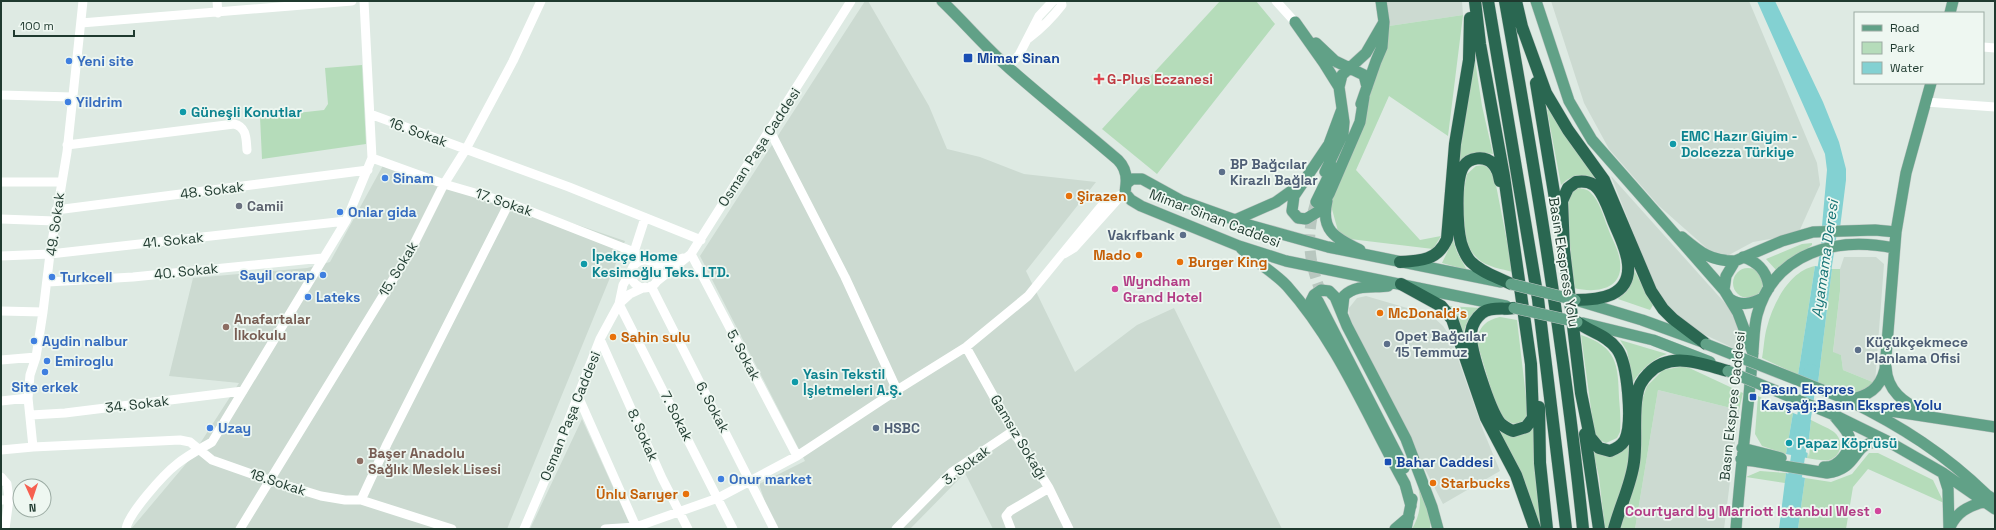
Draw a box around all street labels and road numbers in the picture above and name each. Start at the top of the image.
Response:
street label: Osman Paşa Caddesi [714,84,804,210]
street label: 16. Sokak [386,113,450,151]
street label: 48. Sokak [179,177,245,203]
street label: 17. Sokak [473,184,536,220]
street label: Mimar Sinan Caddesi [1147,185,1283,251]
street label: 49. Sokak [42,191,68,257]
street label: Basın Ekspress Yolu [1545,196,1583,328]
street label: 41. Sokak [142,228,205,252]
street label: 15. Sokak [375,238,422,300]
street label: 40. Sokak [153,259,219,283]
street label: 5. Sokak [723,326,765,384]
street label: Basın Ekspres Caddesi [1715,330,1749,482]
street label: Osman Paşa Caddesi [536,349,604,483]
street label: 6. Sokak [692,378,734,436]
street label: 7. Sokak [657,388,697,444]
street label: 34. Sokak [104,391,170,417]
street label: Gamsız Sokağı [987,391,1051,483]
street label: 8. Sokak [623,406,663,464]
street label: 3. Sokak [938,441,994,489]
street label: 18.Sokak [247,464,309,500]

